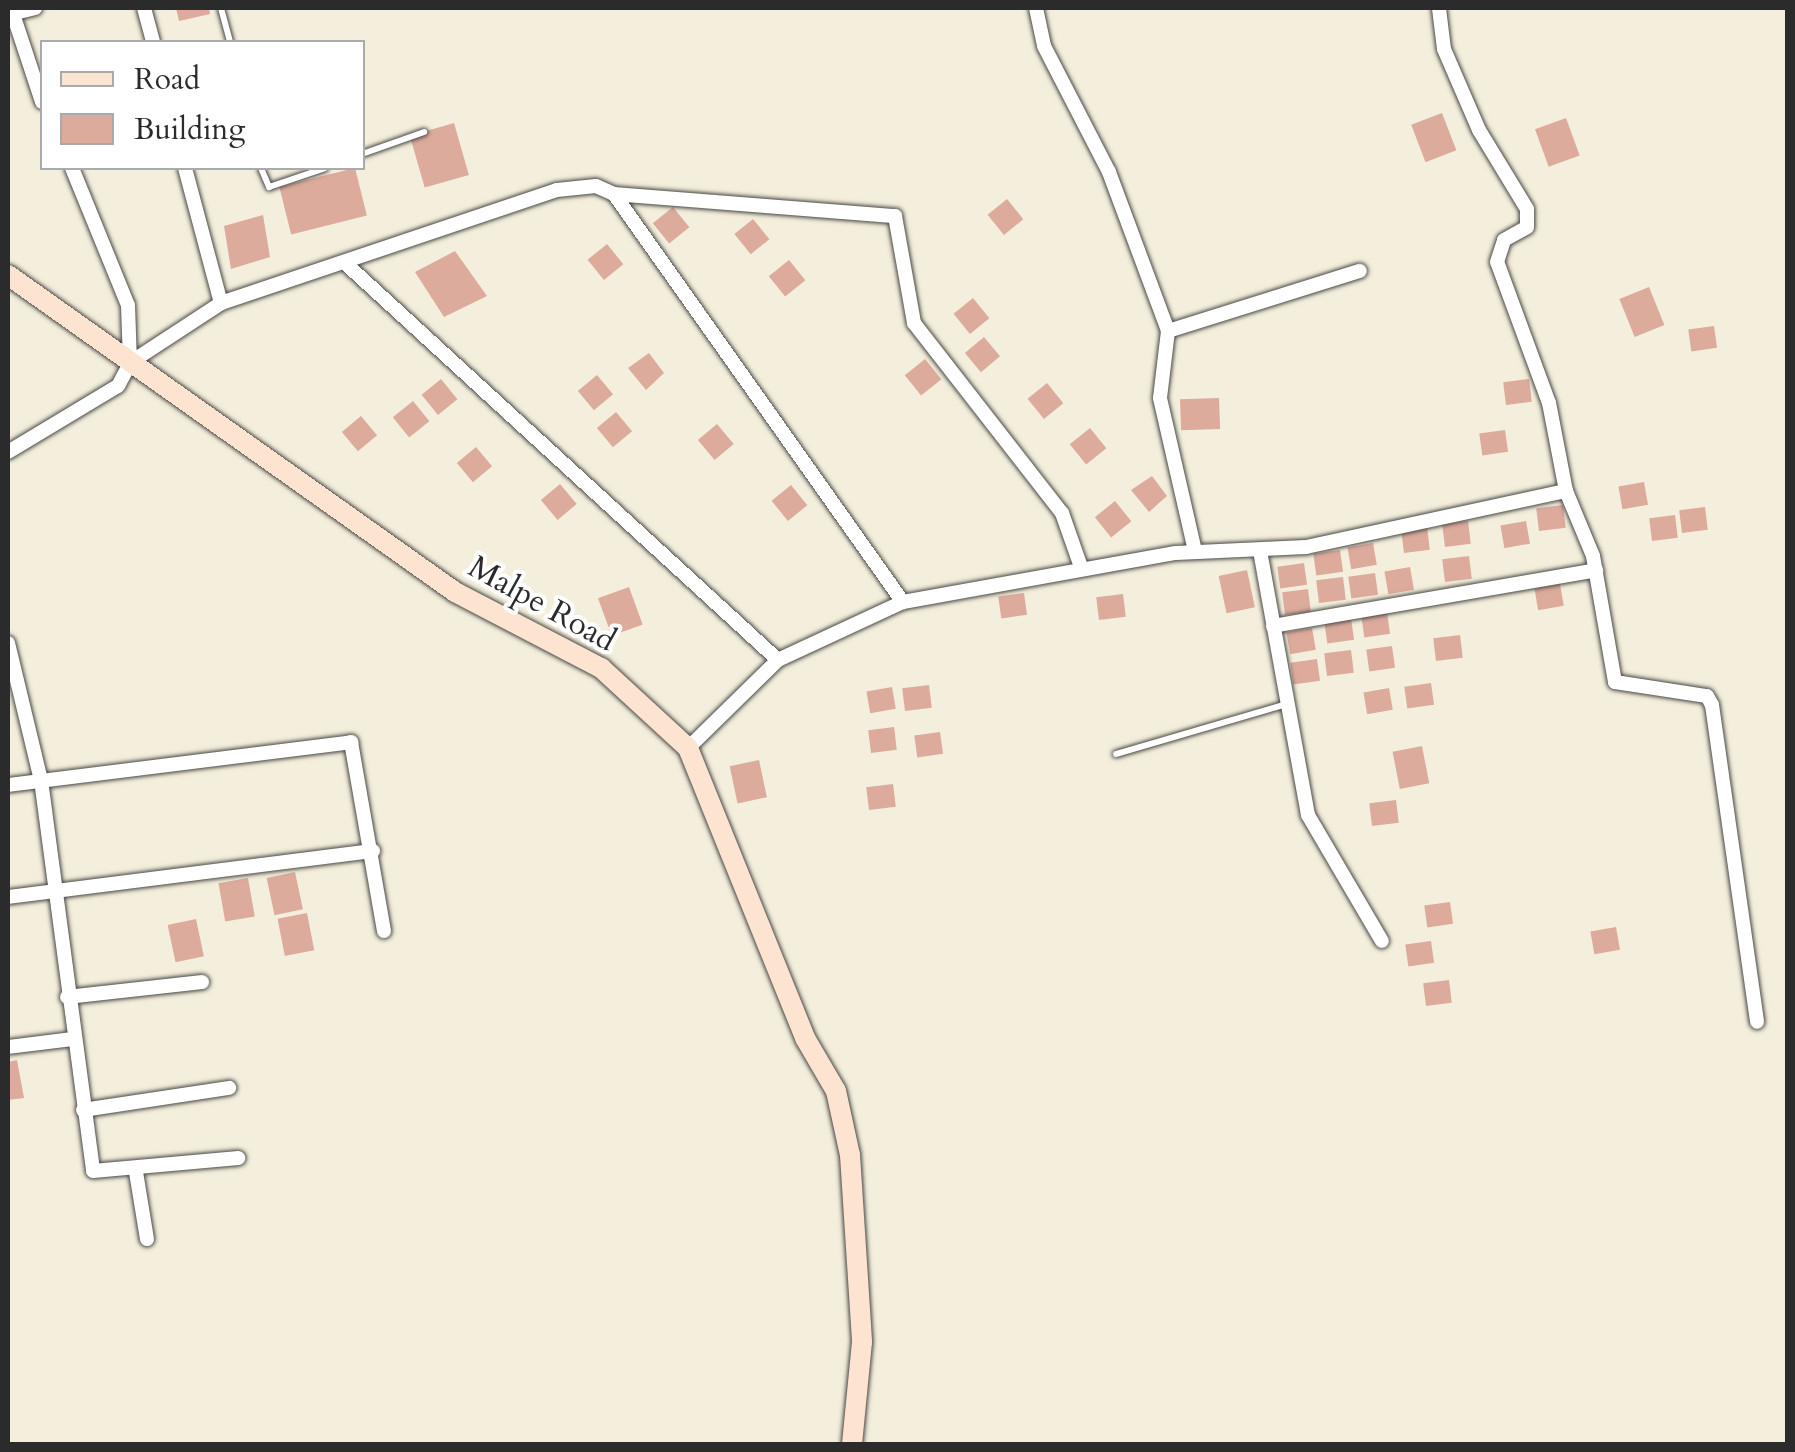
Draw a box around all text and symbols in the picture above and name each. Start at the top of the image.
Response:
legend [40,40,365,170]
text: Road [134,59,200,100]
text: Building [134,109,245,150]
street label: Malpe Road [462,548,622,660]

